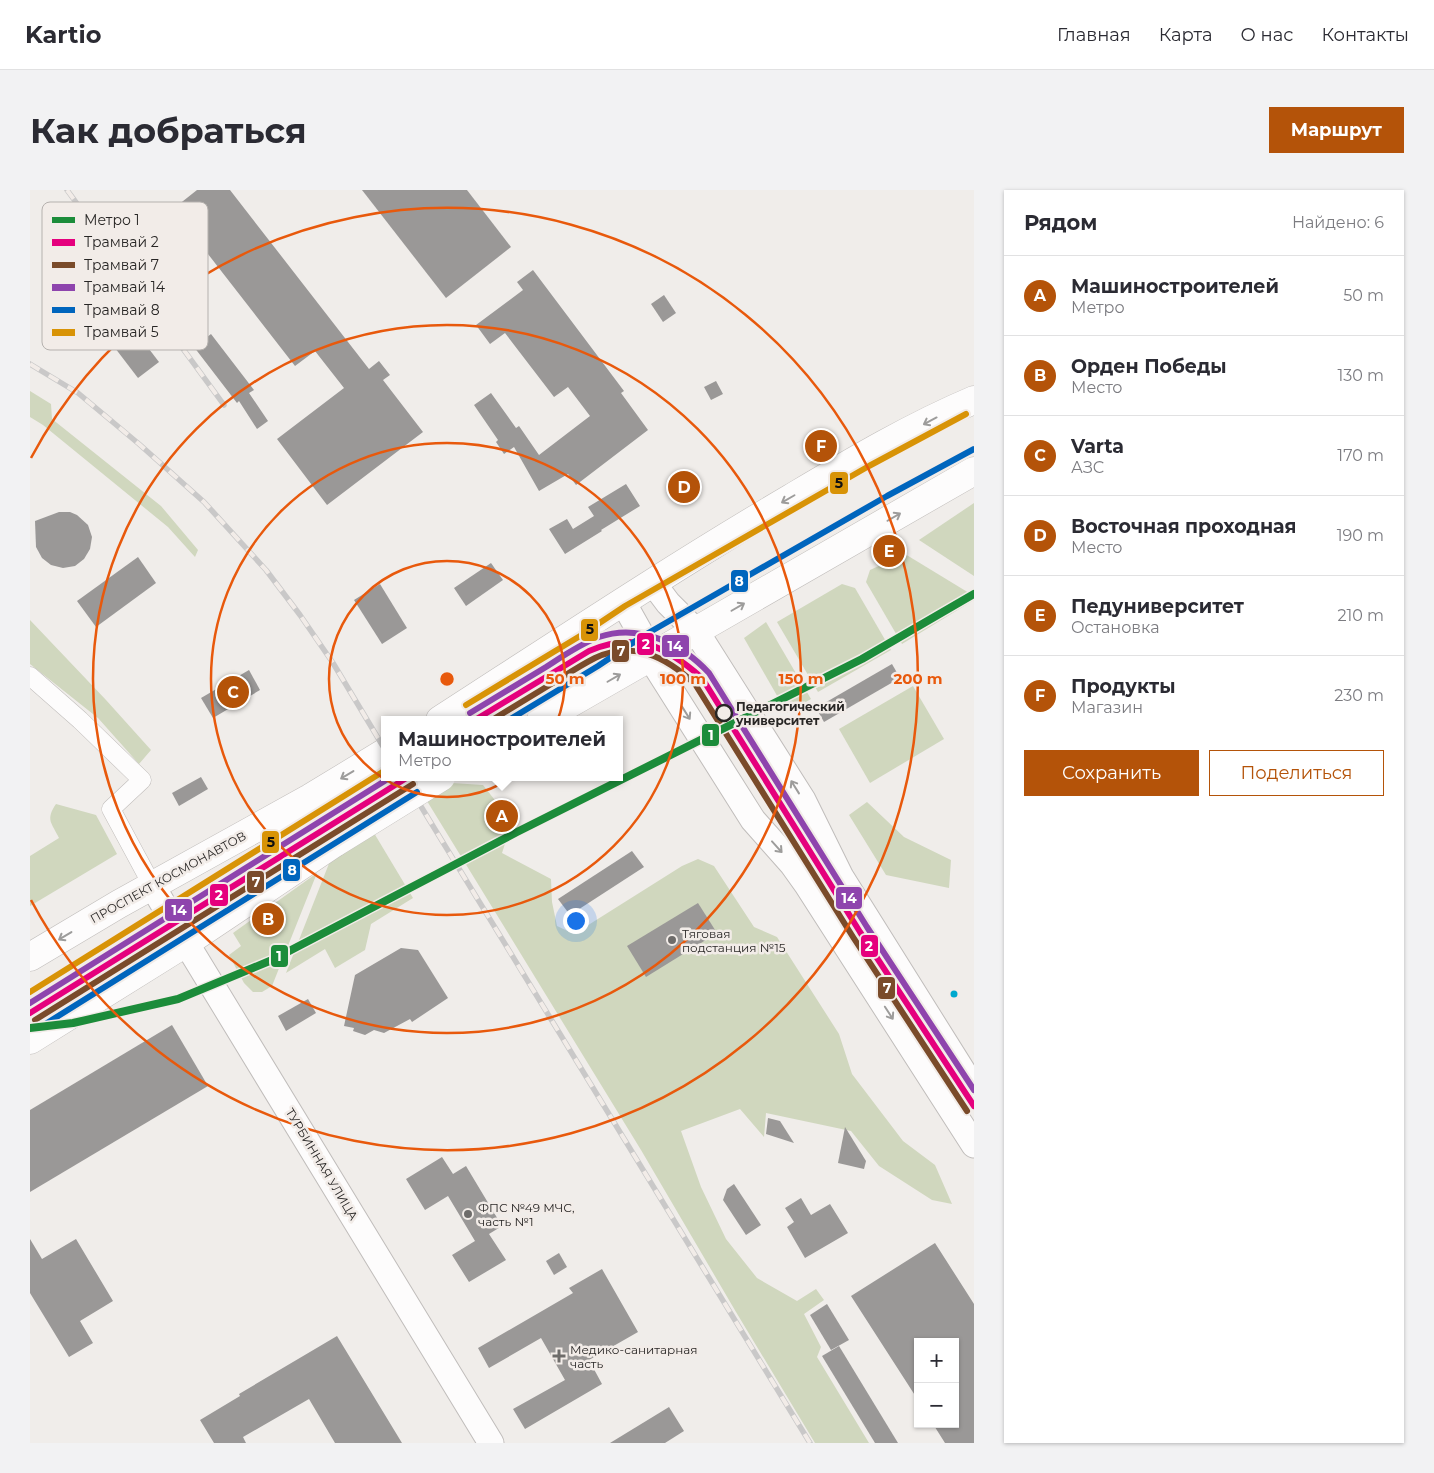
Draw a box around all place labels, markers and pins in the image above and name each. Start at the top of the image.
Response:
pin: F [805,427,837,465]
pin: D [668,468,700,506]
pin: E [873,532,905,570]
centre of rings [438,670,456,688]
pin: C [217,673,249,711]
place label: Педагогический университет [735,699,845,728]
marker: Педагогический университет [715,704,733,722]
pin: A [486,797,518,835]
pin: B [252,900,284,938]
place label: Тяговая подстанция №15 [682,926,786,955]
marker: Тяговая подстанция №15 [666,934,678,946]
unlabelled marker [949,989,959,999]
place label: ФПС №49 МЧС, часть №1 [478,1200,575,1229]
marker: ФПС №49 МЧС, часть №1 [462,1208,474,1220]
place label: Медико-санитарная часть [570,1342,698,1371]
marker: Медико-санитарная часть [552,1349,566,1363]

